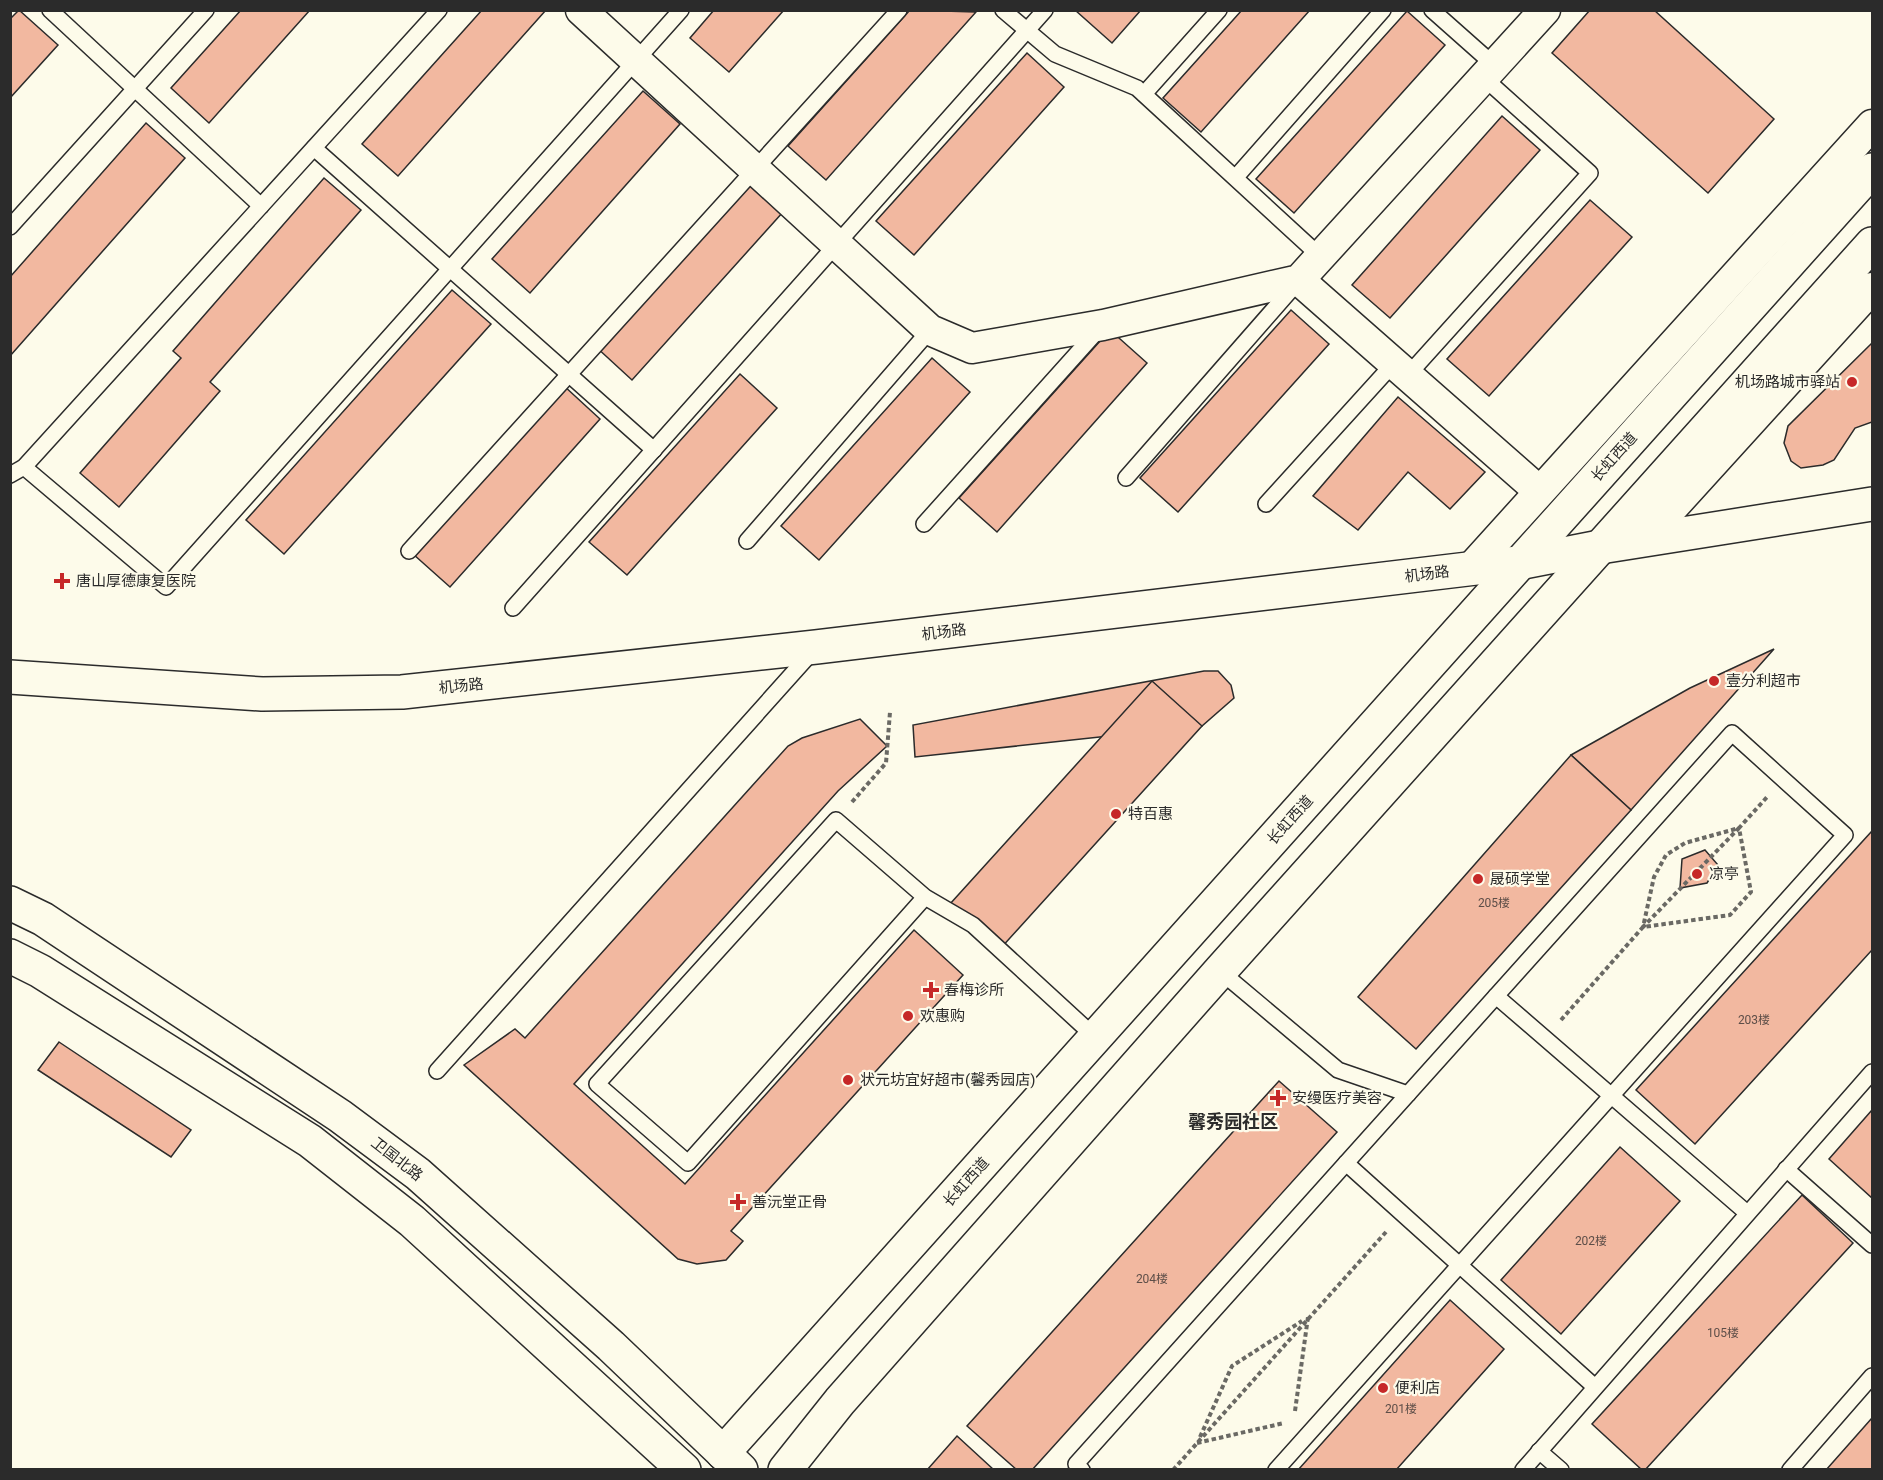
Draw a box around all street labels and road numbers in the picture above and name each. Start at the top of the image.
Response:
street label: 长虹西道 [1587,429,1641,485]
street label: 机场路 [1404,562,1450,586]
street label: 机场路 [921,620,967,644]
street label: 机场路 [438,675,484,697]
street label: 长虹西道 [1263,792,1317,848]
street label: 卫国北路 [368,1133,426,1185]
street label: 长虹西道 [939,1154,993,1210]

